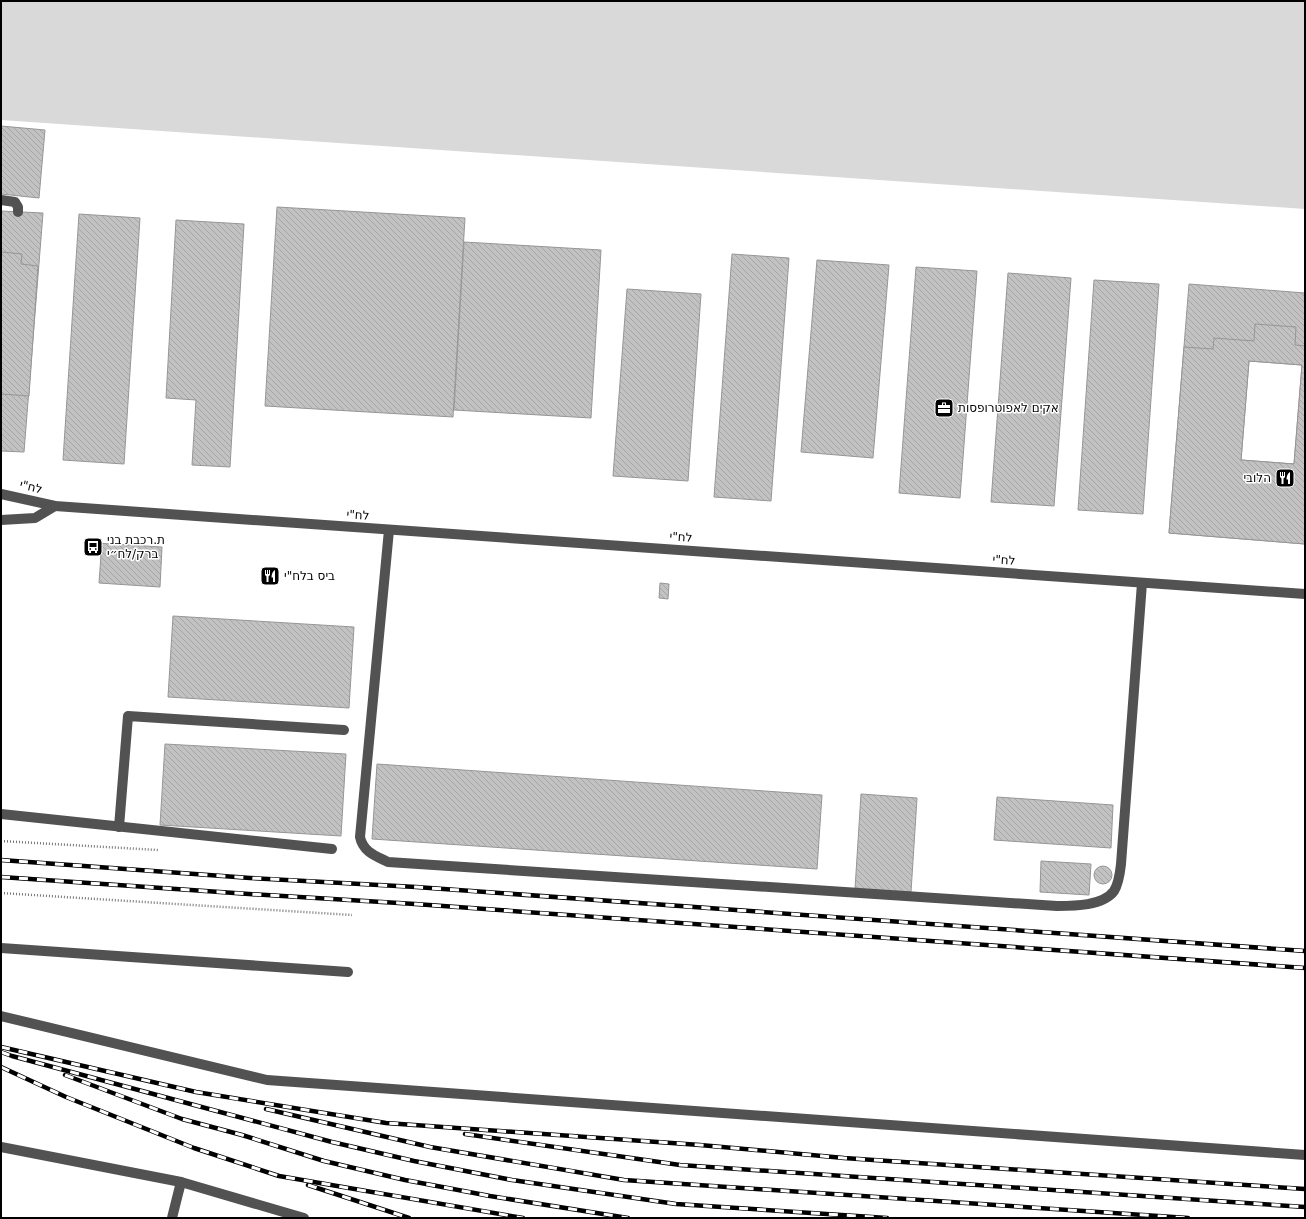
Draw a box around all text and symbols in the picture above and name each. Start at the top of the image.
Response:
office icon: אקים לאפוטרופסות [933,397,955,419]
place label: אקים לאפוטרופסות [958,401,1059,415]
restaurant icon: הלובי [1274,467,1296,489]
place label: הלובי [1243,471,1271,485]
street label: לח"י [18,477,44,497]
street label: לח"י [346,507,370,523]
street label: לח"י [669,529,693,545]
place label: ת.רכבת בני ברק/לח״י [107,533,165,561]
bus stop icon: ת.רכבת בני ברק/לח״י [82,536,104,558]
street label: לח"י [992,552,1016,568]
restaurant icon: ביס בלח"י [259,565,281,587]
place label: ביס בלח"י [284,569,335,583]

